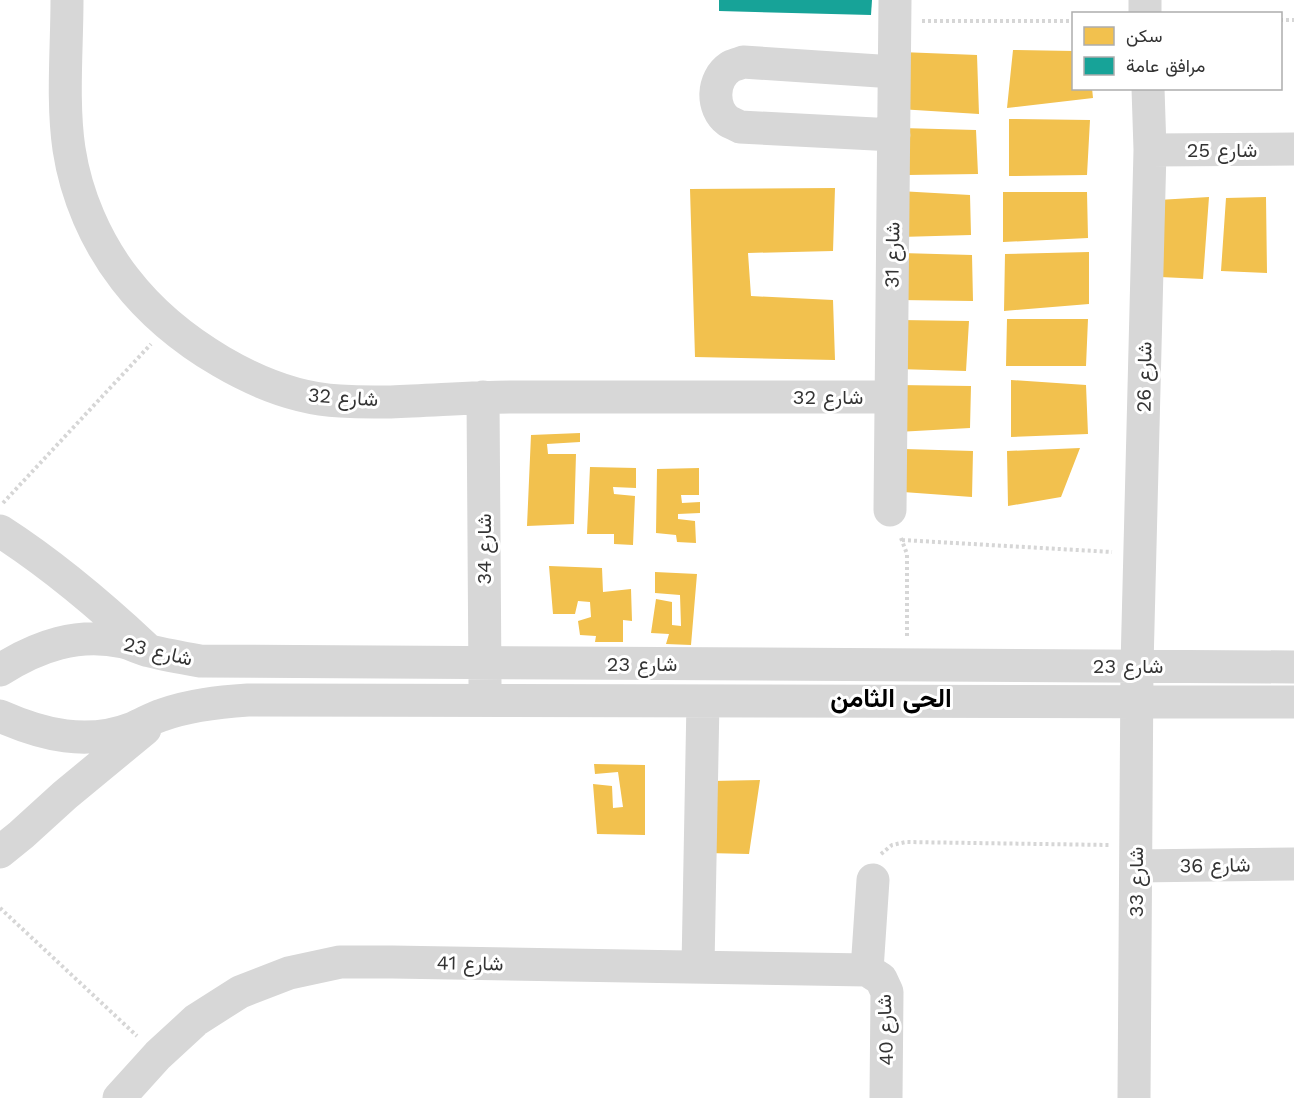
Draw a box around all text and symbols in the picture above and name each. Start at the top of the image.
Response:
legend [1072,12,1282,90]
text: سكن [1126,25,1162,47]
text: مرافق عامة [1126,55,1205,77]
street label: شارع 25 [1187,138,1257,164]
street label: شارع 31 [879,222,907,288]
street label: شارع 26 [1131,341,1159,413]
street label: شارع 32 [307,383,379,413]
street label: شارع 32 [793,385,863,411]
street label: شارع 34 [472,514,498,584]
street label: شارع 23 [121,631,195,673]
street label: شارع 23 [607,652,677,678]
street label: شارع 23 [1093,654,1163,680]
district label: الحى الثامن [830,683,952,714]
street label: شارع 33 [1124,847,1150,917]
street label: شارع 36 [1179,852,1251,880]
street label: شارع 41 [436,950,504,978]
street label: شارع 40 [872,994,900,1066]

